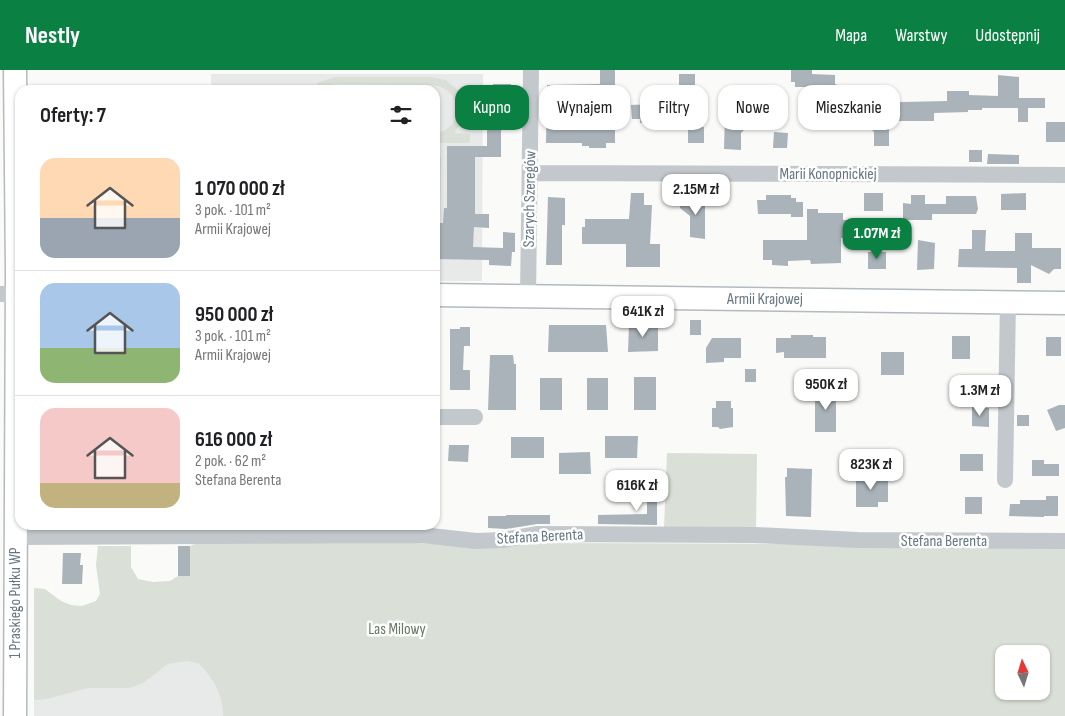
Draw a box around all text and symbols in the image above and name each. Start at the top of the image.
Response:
text: Nestly [25,21,80,50]
text: Mapa [835,25,867,46]
text: Warstwy [895,25,947,46]
text: Udostępnij [975,25,1040,46]
chip: Kupno [455,85,529,130]
chip: Wynajem [539,85,630,130]
chip: Filtry [640,85,708,130]
chip: Nowe [718,85,788,130]
chip: Mieszkanie [798,85,900,130]
icon: filters [387,101,415,129]
text: Oferty: 7 [40,103,106,128]
street label: Szarych Szeregów [520,150,540,248]
street label: Marii Konopnickiej [779,165,877,184]
pin: 2.15M zł [644,174,748,216]
text: 1 070 000 zł [195,176,285,201]
icon: home [80,178,140,238]
text: 2.15M zł [673,180,719,199]
text: 3 pok. · 101 m² [195,201,271,220]
pin: 1.07M zł [825,218,929,260]
text: Armii Krajowej [195,220,271,239]
text: 1.07M zł [854,224,900,243]
street label: Armii Krajowej [726,290,803,309]
pin: 641K zł [597,296,689,338]
text: 950 000 zł [195,302,273,327]
text: 641K zł [622,302,664,321]
icon: home [80,303,140,363]
text: 3 pok. · 101 m² [195,327,271,346]
text: Armii Krajowej [195,346,271,365]
pin: 950K zł [780,368,872,411]
pin: 1.3M zł [934,374,1026,417]
text: 950K zł [805,375,847,394]
text: 1.3M zł [960,381,1000,400]
text: 616 000 zł [195,427,272,452]
icon: home [80,428,140,488]
pin: 823K zł [825,448,917,491]
text: 2 pok. · 62 m² [195,452,266,471]
text: 823K zł [850,455,892,474]
pin: 616K zł [591,470,683,512]
text: Stefana Berenta [195,471,281,490]
text: 616K zł [616,476,658,495]
street label: Stefana Berenta [496,525,584,549]
street label: Stefana Berenta [901,532,987,551]
street label: 1 Praskiego Pułku WP [6,547,25,659]
park label: Las Milowy [368,620,426,639]
north arrow [995,645,1050,700]
map controls [995,645,1050,700]

